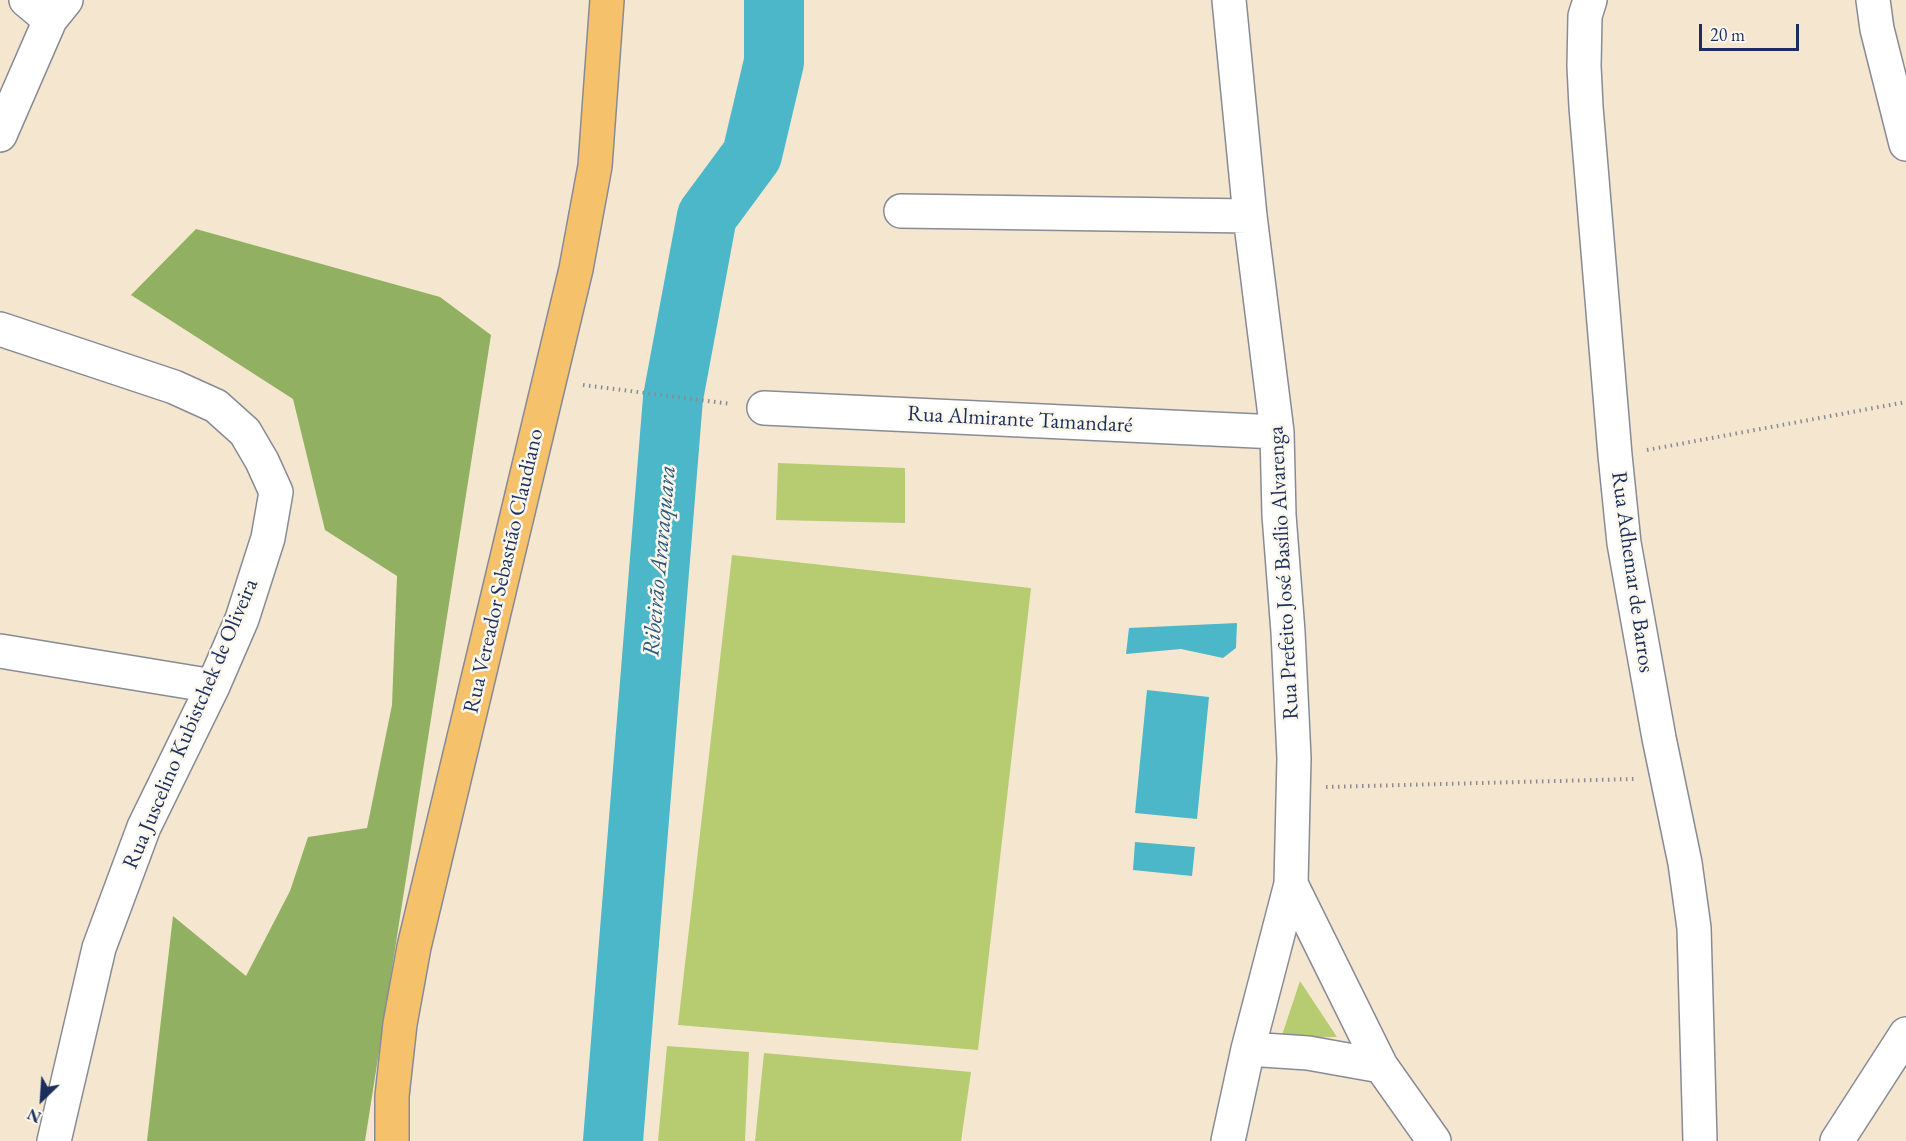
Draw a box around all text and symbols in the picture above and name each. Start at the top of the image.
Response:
scale bar [1702,12,1802,50]
text: 20 m [1710,23,1745,46]
street label: Rua Almirante Tamandaré [907,401,1133,439]
street label: Rua Prefeito José Basílio Alvarenga [1263,425,1305,721]
street label: Rua Vereador Sebastião Claudiano [458,426,550,716]
water label: Ribeirão Araraquara [637,464,683,658]
street label: Rua Adhemar de Barros [1605,470,1659,674]
street label: Rua Juscelino Kubistchek de Oliveira [118,575,264,873]
north arrow [12,1069,72,1129]
text: N [24,1104,44,1128]

